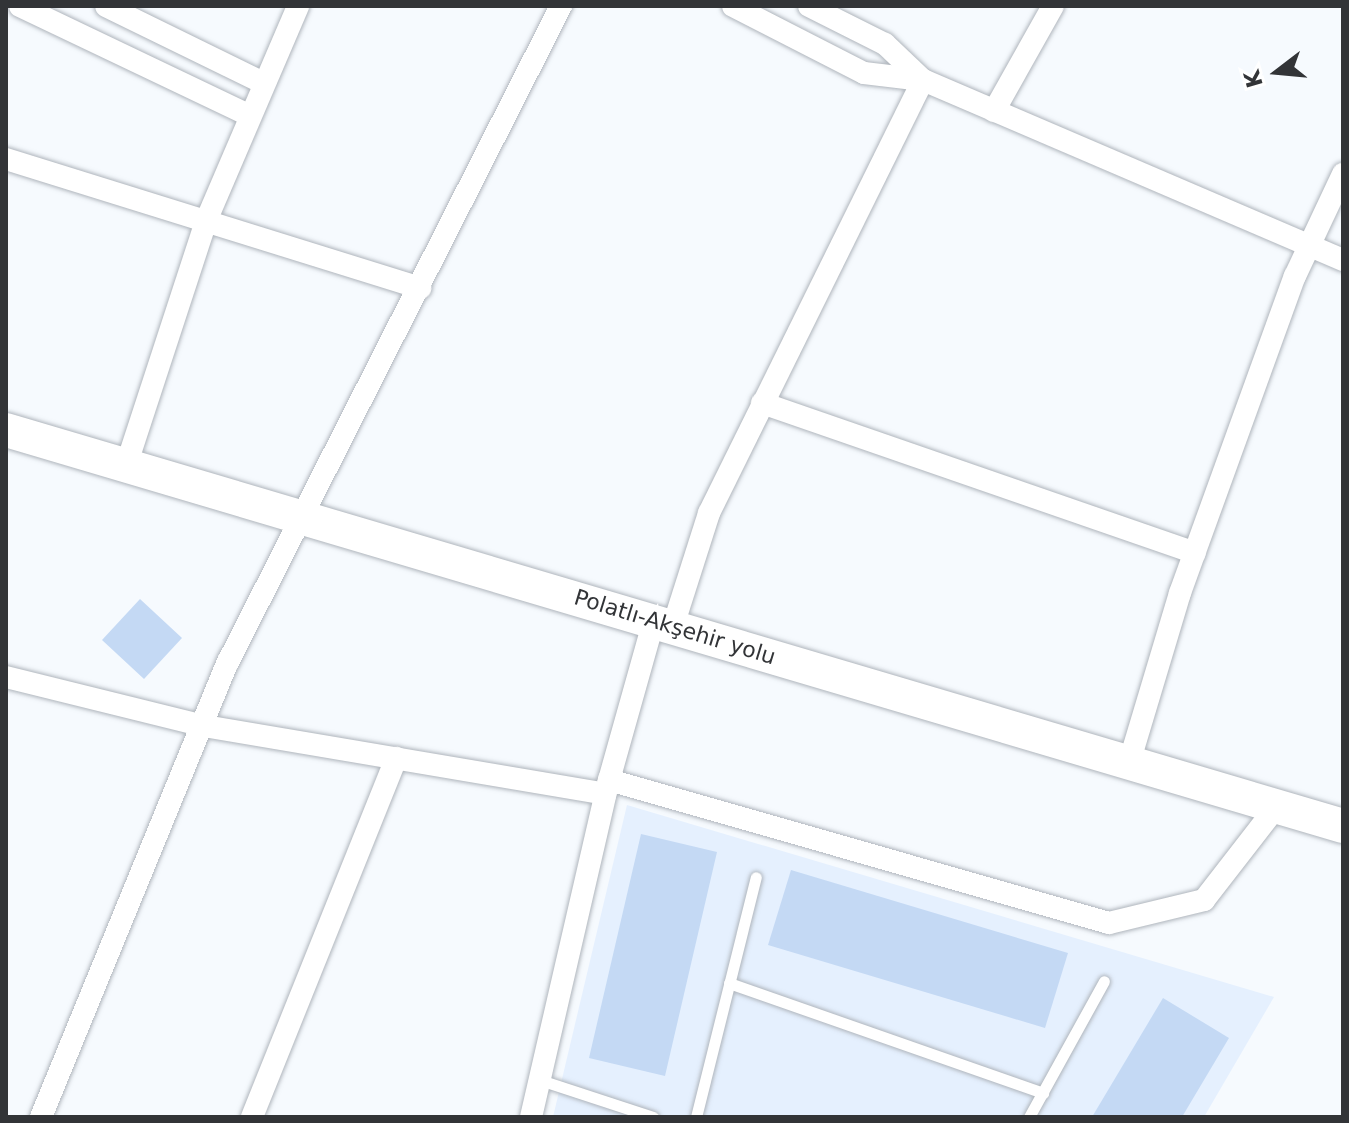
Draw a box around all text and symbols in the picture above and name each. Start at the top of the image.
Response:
north arrow [1237,32,1317,112]
text: K [1239,67,1268,90]
street label: Polatlı-Akşehir yolu [571,584,779,670]

